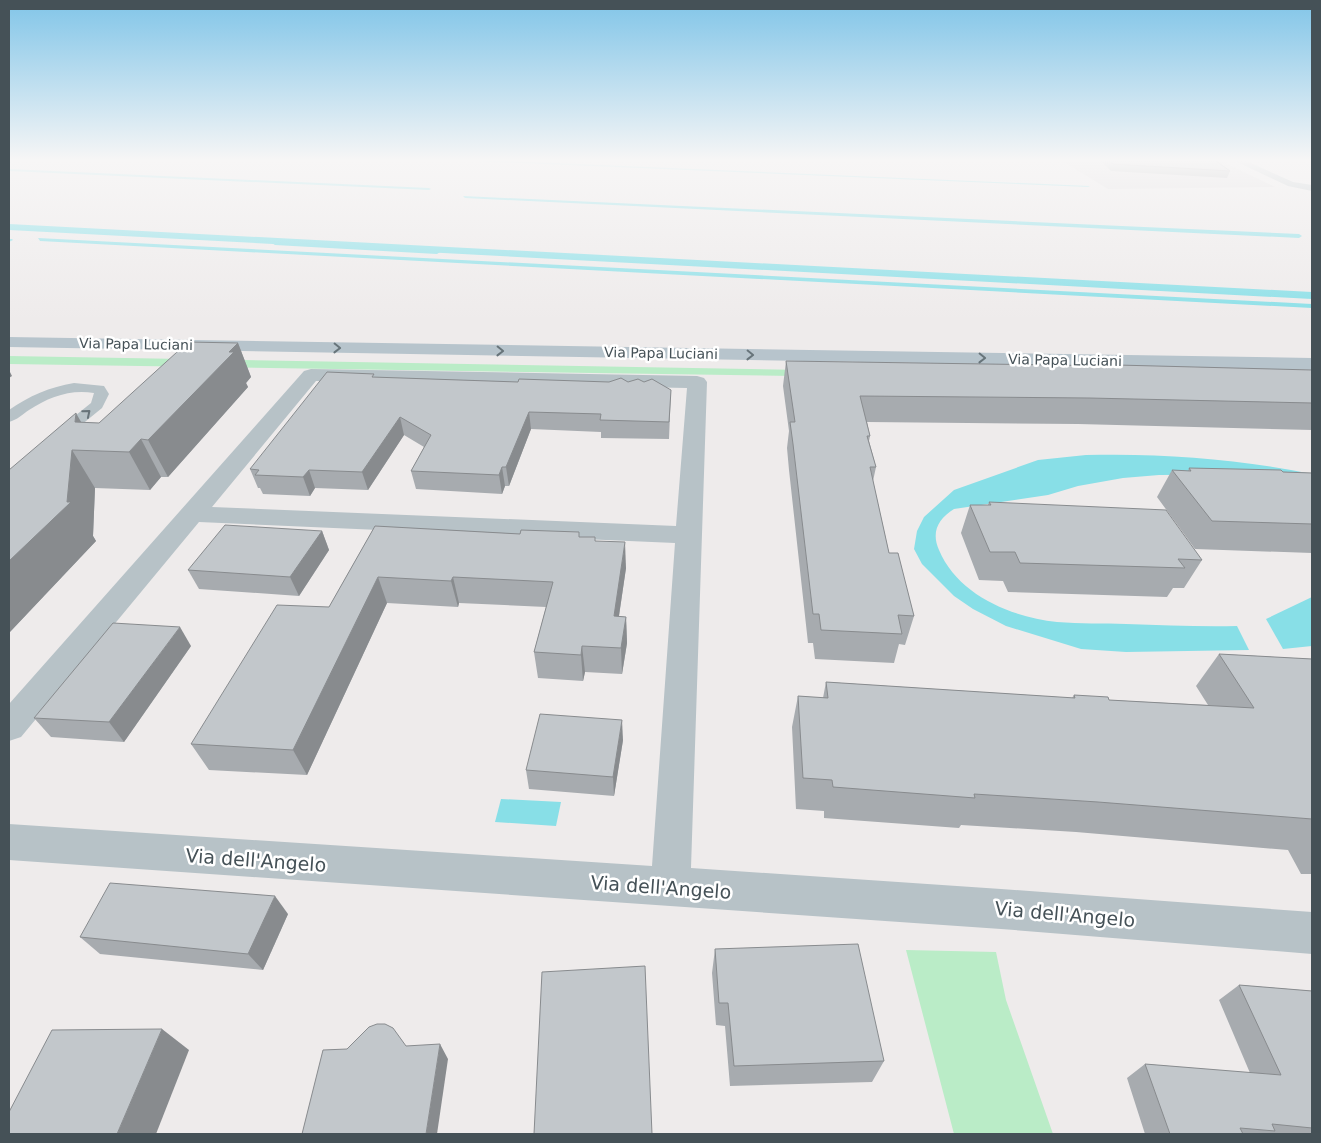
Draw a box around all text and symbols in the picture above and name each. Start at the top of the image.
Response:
street label: Via Papa Luciani [79,335,193,353]
one-way arrow [334,342,342,353]
street label: Via Papa Luciani [604,344,718,362]
one-way arrow [496,345,504,356]
one-way arrow [746,350,754,360]
street label: Via Papa Luciani [1008,351,1122,369]
one-way arrow [979,353,987,363]
one-way arrow [81,410,90,419]
street label: Via dell'Angelo [185,844,327,876]
street label: Via dell'Angelo [590,871,732,903]
street label: Via dell'Angelo [994,897,1136,931]

